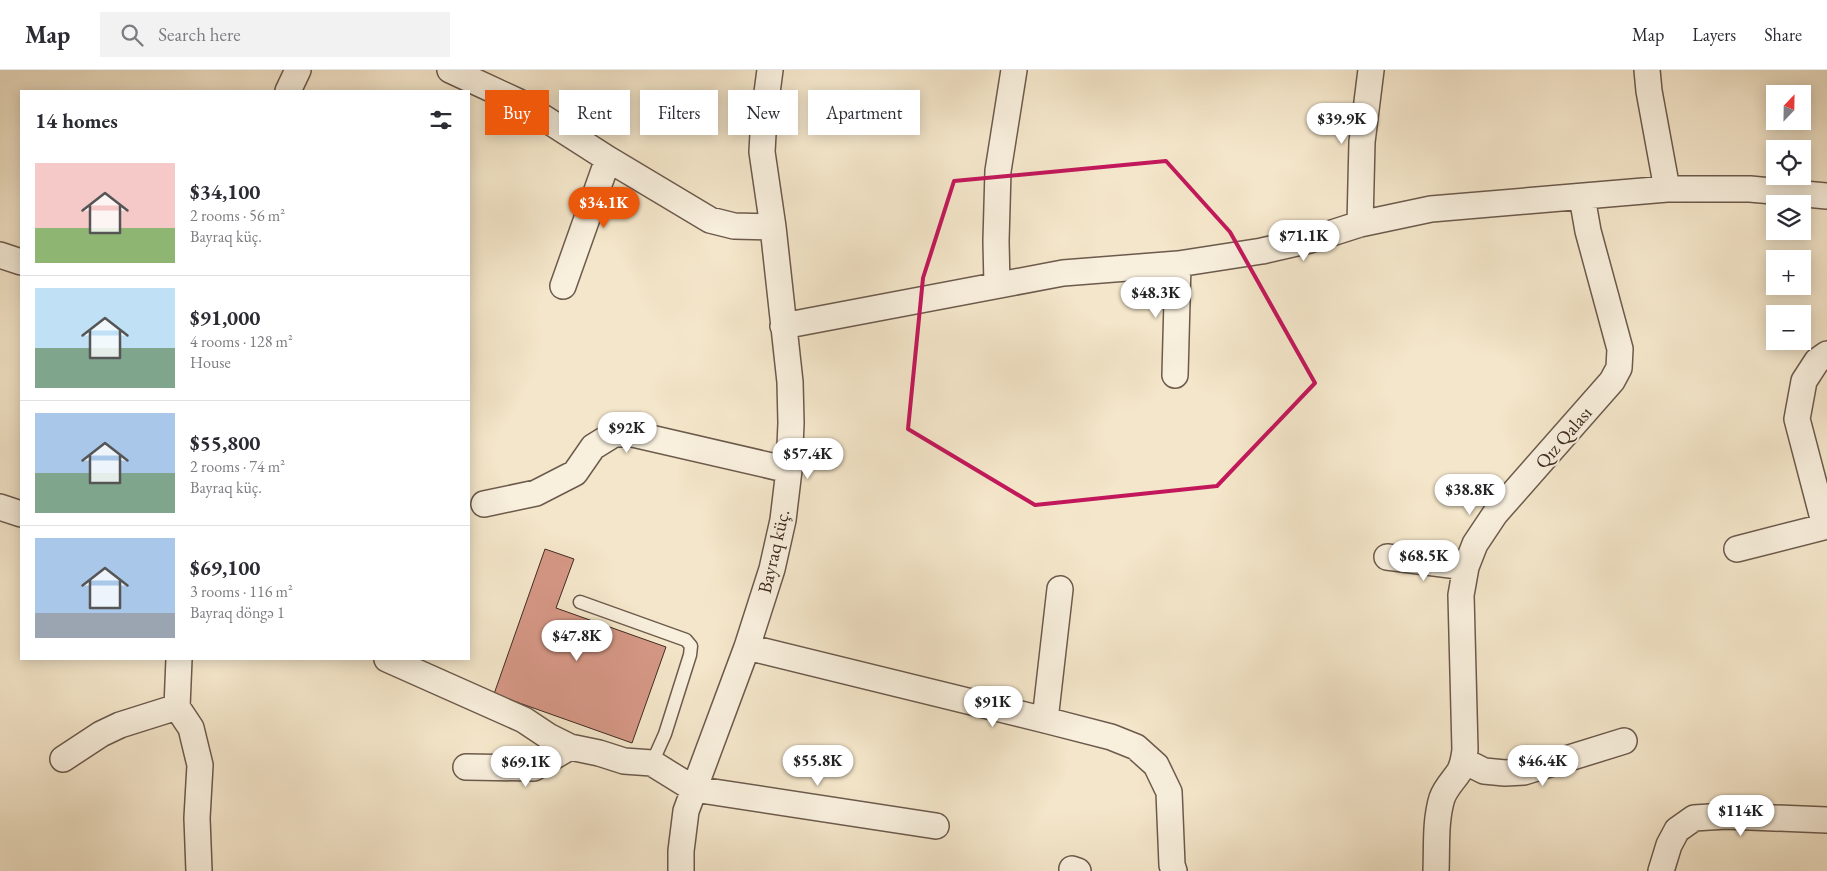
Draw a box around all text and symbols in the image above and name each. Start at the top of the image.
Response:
search box [100,12,450,57]
text: Map [25,19,70,50]
icon: search [118,21,146,49]
text: Search here [158,22,241,47]
text: Map [1632,23,1664,46]
text: Layers [1692,23,1736,46]
text: Share [1764,23,1802,46]
north arrow [1766,85,1811,130]
map controls [1766,85,1811,350]
chip: Buy [485,90,549,135]
chip: Rent [559,90,630,135]
chip: Filters [640,90,718,135]
chip: New [728,90,798,135]
chip: Apartment [808,90,920,135]
pin: $39.9K [1301,102,1383,145]
icon: filters [427,106,455,134]
text: 14 homes [35,107,118,134]
text: $39.9K [1318,108,1366,129]
button: locate [1766,140,1811,185]
text: $34,100 [190,178,260,205]
icon: home [75,183,135,243]
pin: $34.1K [563,186,645,229]
text: $34.1K [580,192,628,213]
button: layers [1766,195,1811,240]
text: 2 rooms · 56 m² [190,205,285,226]
pin: $71.1K [1263,220,1345,262]
text: $71.1K [1280,225,1328,246]
text: Bayraq küç. [190,226,262,247]
button: + [1766,250,1811,295]
pin: $48.3K [1115,276,1197,319]
text: $48.3K [1132,282,1180,303]
text: $91,000 [190,304,260,331]
button: − [1766,305,1811,350]
icon: home [75,308,135,368]
text: 4 rooms · 128 m² [190,331,293,352]
text: House [190,352,231,373]
street label: Qız Qalası [1529,401,1598,474]
pin: $92K [597,412,657,454]
text: $92K [609,417,645,438]
text: $55,800 [190,429,260,456]
icon: home [75,433,135,493]
pin: $57.4K [767,438,849,480]
text: $57.4K [784,443,832,464]
text: 2 rooms · 74 m² [190,456,285,477]
pin: $38.8K [1429,474,1511,516]
text: Bayraq küç. [190,477,262,498]
text: $38.8K [1446,479,1494,500]
street label: Bayraq küç. [752,507,795,596]
pin: $68.5K [1383,540,1465,582]
text: $68.5K [1400,545,1448,566]
text: $69,100 [190,554,260,581]
icon: home [75,558,135,618]
text: 3 rooms · 116 m² [190,581,293,602]
text: Bayraq döngə 1 [190,602,285,623]
pin: $47.8K [536,620,618,662]
text: $47.8K [553,625,601,646]
pin: $91K [963,686,1023,728]
text: $91K [975,691,1011,712]
pin: $55.8K [777,744,859,787]
pin: $46.4K [1502,744,1584,787]
pin: $69.1K [485,746,567,788]
text: $55.8K [794,750,842,771]
text: $46.4K [1519,750,1567,771]
text: $69.1K [502,751,550,772]
pin: $114K [1706,794,1776,837]
text: $114K [1719,800,1763,821]

